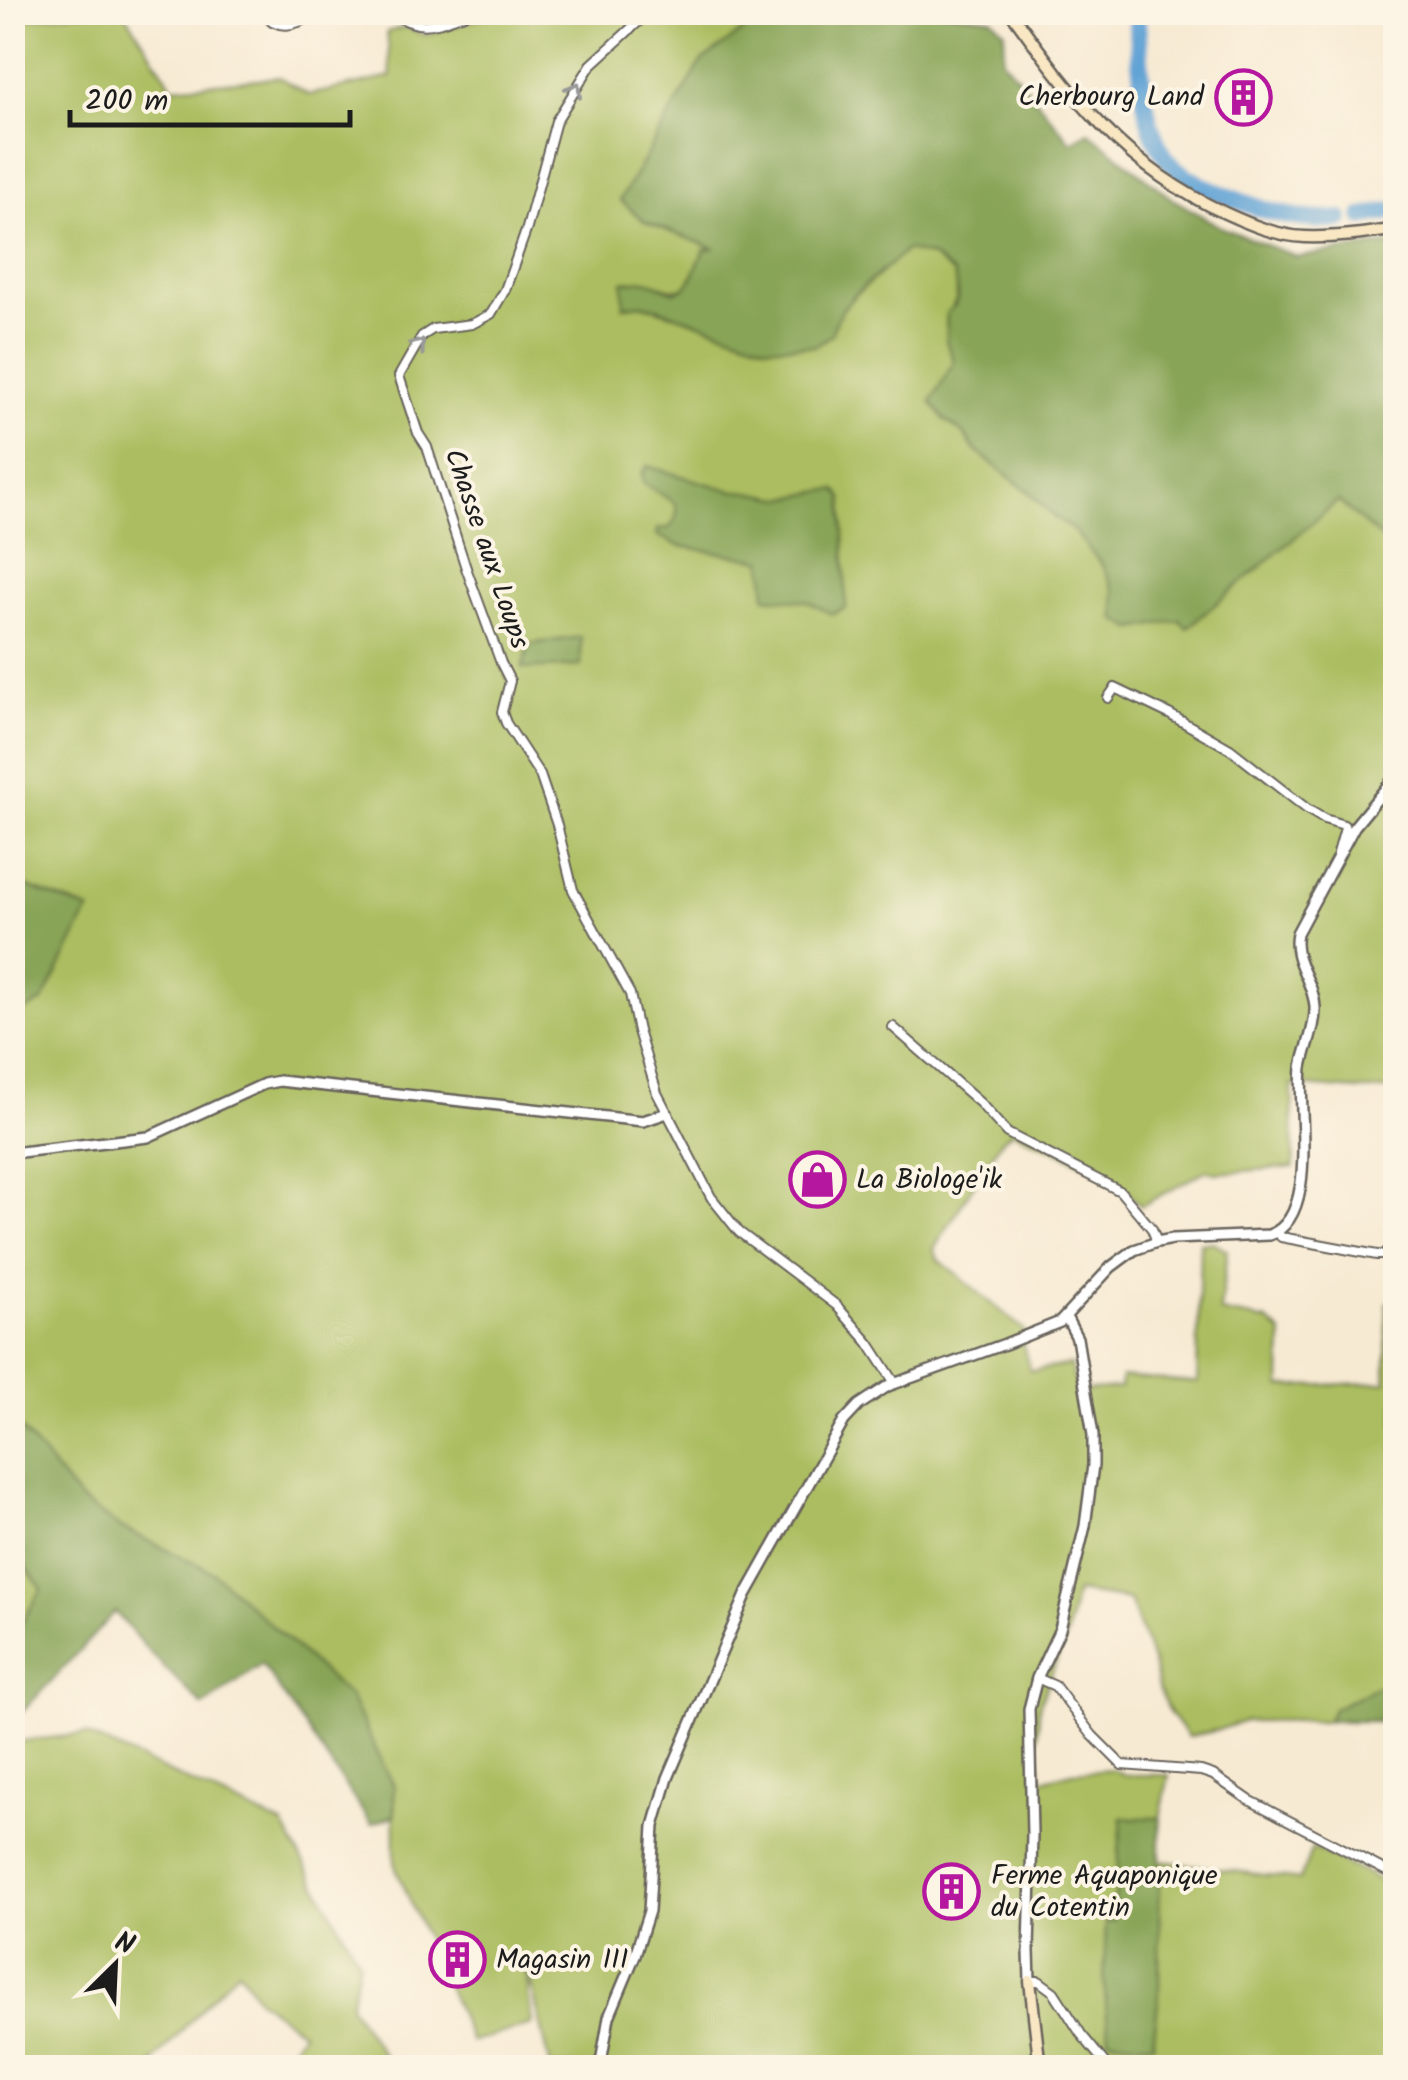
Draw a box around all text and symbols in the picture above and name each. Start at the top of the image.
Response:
scale bar [70,65,350,127]
building icon: Cherbourg Land [1213,67,1273,127]
place label: Cherbourg Land [1018,75,1205,120]
text: 200 m [85,78,168,126]
one-way arrow [563,82,582,100]
one-way arrow [407,338,425,356]
street label: Chasse aux Loups [431,443,541,655]
shop icon: La Biologe'ik [787,1150,847,1210]
place label: La Biologe'ik [856,1158,1003,1203]
place label: Ferme Aquaponique du Cotentin [991,1854,1218,1931]
building icon: Ferme Aquaponique du Cotentin [922,1862,982,1922]
north arrow [65,1915,165,2015]
text: N [107,1920,142,1969]
building icon: Magasin III [427,1930,487,1990]
place label: Magasin III [496,1938,628,1983]

